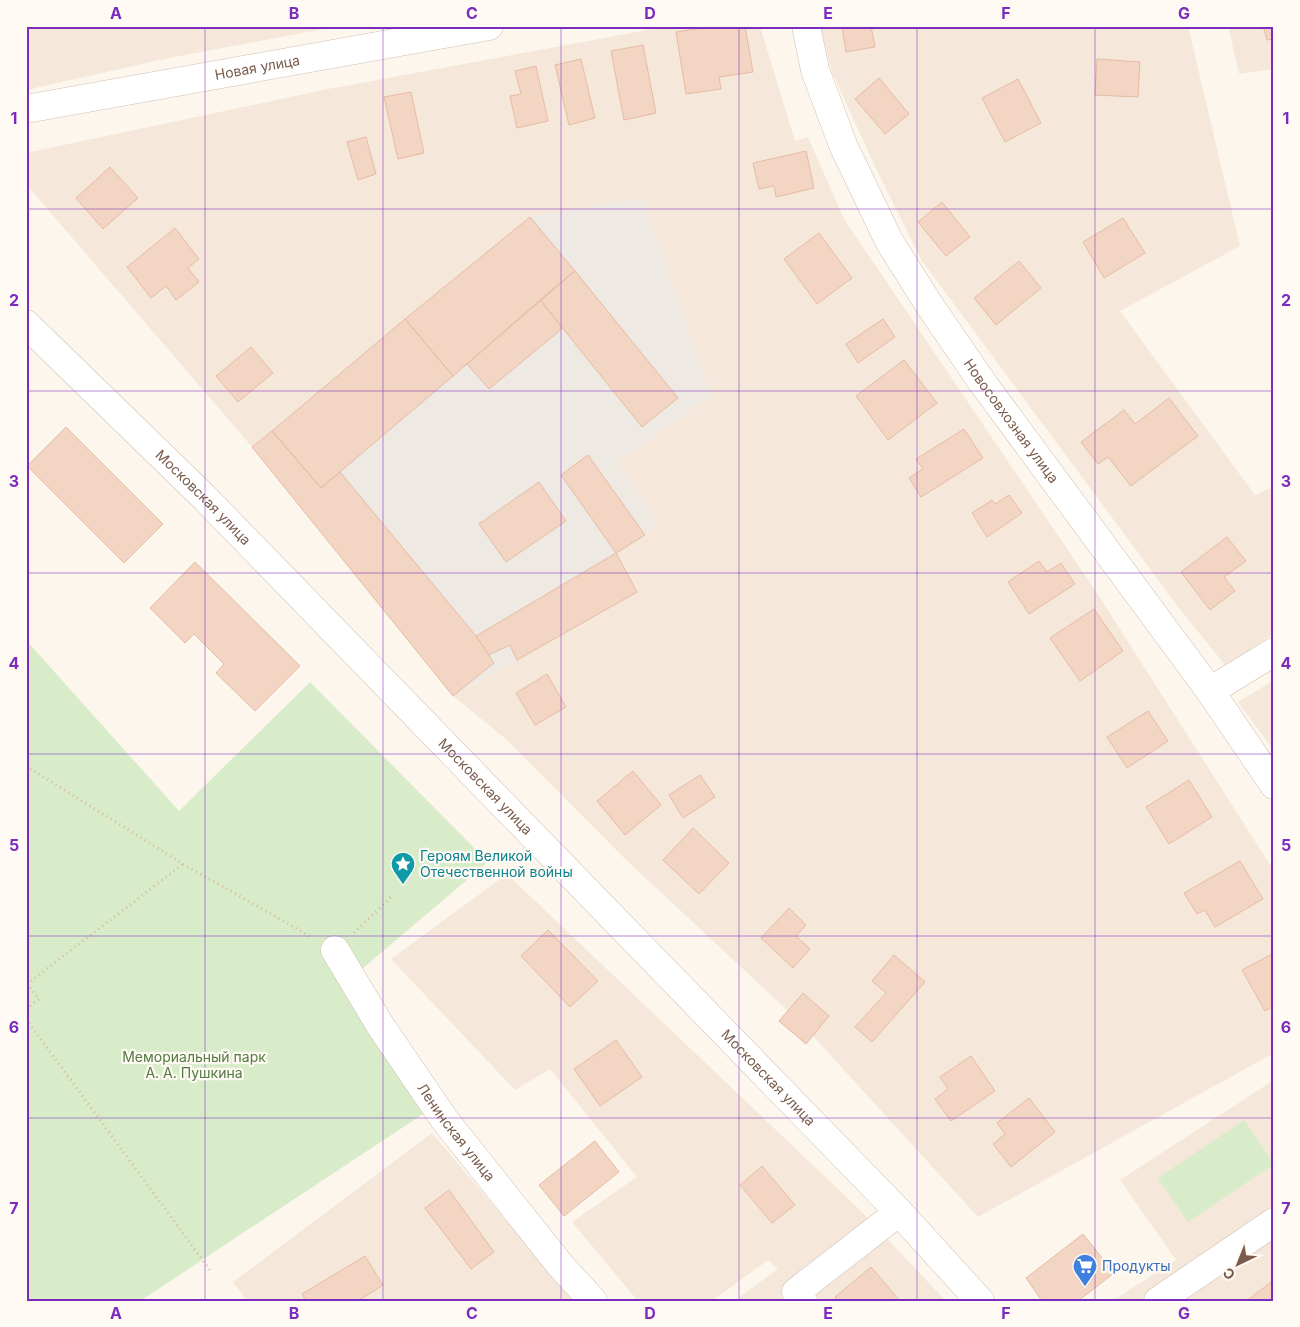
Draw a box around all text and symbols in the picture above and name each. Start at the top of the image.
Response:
text: A [110,3,122,23]
text: B [289,3,299,23]
text: C [466,3,478,23]
text: D [644,3,656,23]
text: E [823,3,833,23]
text: F [1001,3,1011,23]
text: G [1178,3,1190,23]
street label: Новая улица [213,51,301,83]
text: 1 [11,108,17,128]
text: 1 [1283,108,1289,128]
text: 2 [9,290,19,310]
text: 2 [1281,290,1291,310]
street label: Новосовхозная улица [961,355,1063,486]
street label: Московская улица [152,446,255,548]
text: 3 [9,471,19,491]
text: 3 [1281,471,1291,491]
text: 4 [9,653,20,673]
text: 4 [1281,653,1292,673]
street label: Московская улица [435,734,536,838]
text: 5 [9,835,19,855]
text: 5 [1281,835,1291,855]
place label: Героям Великой Отечественной войны [420,847,573,880]
place icon: Героям Великой Отечественной войны [390,851,416,885]
text: 6 [9,1017,19,1037]
text: 6 [1281,1017,1291,1037]
street label: Московская улица [718,1026,819,1129]
park label: Мемориальный парк А. А. Пушкина [122,1048,266,1081]
street label: Ленинская улица [414,1080,499,1184]
text: 7 [9,1198,19,1218]
text: 7 [1281,1198,1291,1218]
north arrow [1212,1240,1262,1290]
supermarket icon: Продукты [1072,1253,1098,1287]
place label: Продукты [1102,1257,1171,1274]
text: С [1219,1264,1238,1284]
text: A [110,1303,122,1323]
text: B [289,1303,299,1323]
text: C [466,1303,478,1323]
text: D [644,1303,656,1323]
text: E [823,1303,833,1323]
text: F [1001,1303,1011,1323]
text: G [1178,1303,1190,1323]

